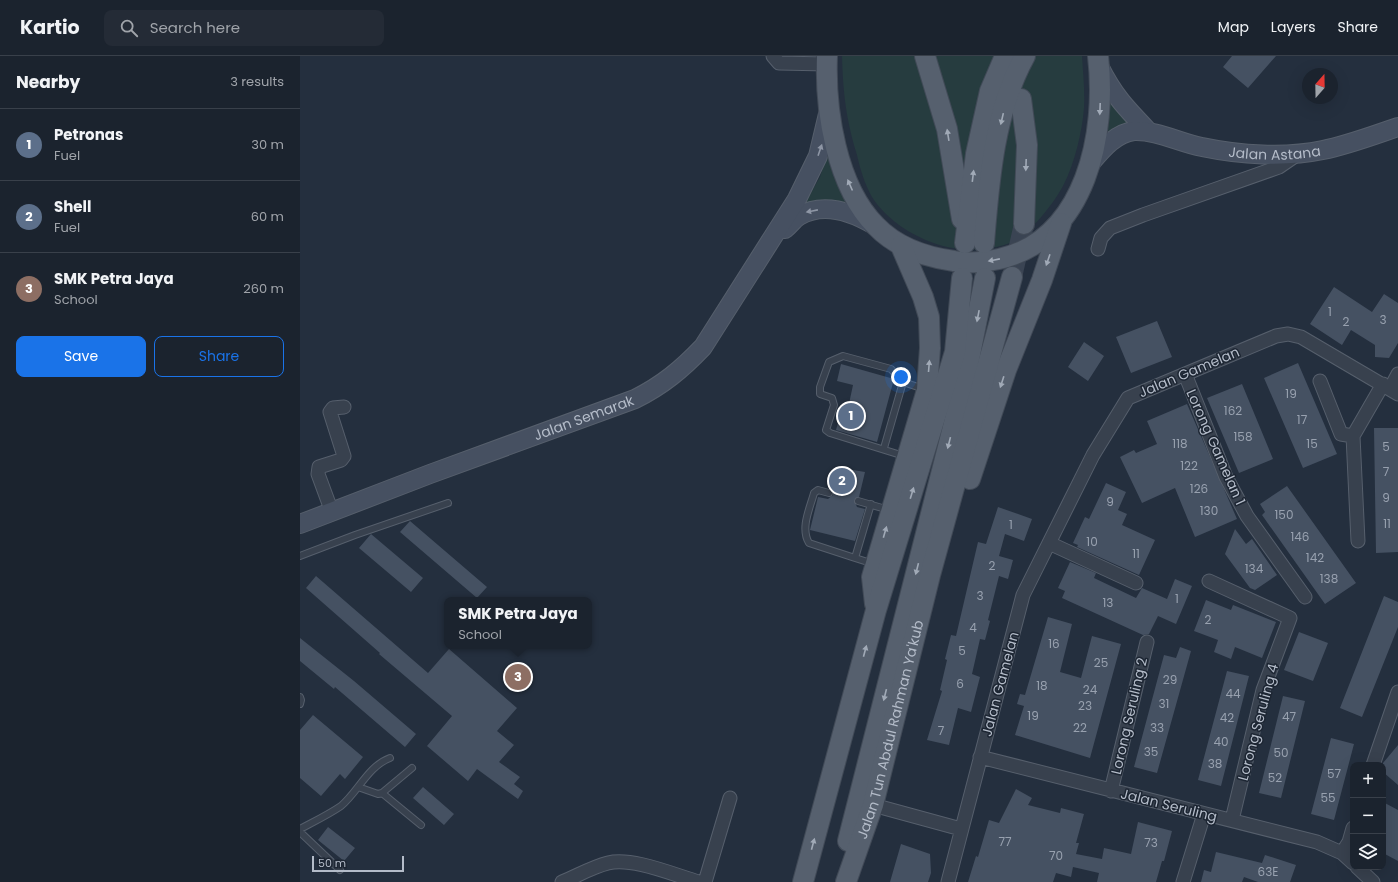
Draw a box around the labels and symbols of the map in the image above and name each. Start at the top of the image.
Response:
north arrow [1302,68,1338,104]
one-way arrow [1097,103,1103,116]
one-way arrow [998,112,1004,125]
one-way arrow [945,129,951,141]
street label: Jalan Astana [1227,141,1322,165]
one-way arrow [817,144,823,156]
one-way arrow [1023,159,1029,172]
one-way arrow [970,170,977,182]
one-way arrow [847,179,853,190]
one-way arrow [806,209,819,215]
one-way arrow [1045,255,1051,267]
one-way arrow [988,257,1000,263]
house number: 1 [1328,303,1332,320]
one-way arrow [975,310,981,322]
house number: 3 [1379,311,1387,328]
house number: 2 [1343,313,1350,330]
street label: Jalan Gamelan [1135,342,1243,402]
one-way arrow [926,360,932,372]
your location [891,367,911,387]
one-way arrow [999,376,1005,388]
house number: 19 [1285,385,1297,402]
street label: Lorong Gamelan 1 [1181,386,1251,508]
street label: Jalan Semarak [531,390,637,445]
pin: 1 [838,401,864,431]
house number: 162 [1224,402,1242,419]
house number: 17 [1297,411,1308,428]
house number: 158 [1234,428,1252,445]
house number: 118 [1172,435,1188,452]
house number: 15 [1306,435,1318,452]
one-way arrow [946,437,952,449]
house number: 5 [1382,438,1390,455]
house number: 122 [1180,457,1198,474]
house number: 7 [1383,463,1390,480]
pin: 2 [829,466,855,496]
house number: 126 [1190,480,1208,497]
one-way arrow [909,486,915,498]
house number: 9 [1382,489,1390,506]
house number: 9 [1106,493,1114,510]
house number: 130 [1200,502,1218,519]
house number: 150 [1275,506,1293,523]
house number: 11 [1383,515,1391,532]
house number: 1 [1009,516,1013,533]
one-way arrow [882,525,888,537]
house number: 146 [1290,528,1310,545]
house number: 10 [1086,533,1098,550]
house number: 11 [1132,545,1140,562]
house number: 142 [1306,549,1324,566]
house number: 2 [989,557,996,574]
house number: 134 [1245,560,1264,577]
one-way arrow [914,563,920,575]
house number: 138 [1320,570,1338,587]
house number: 3 [976,587,984,604]
house number: 1 [1175,590,1179,607]
house number: 13 [1103,594,1113,611]
house number: 2 [1205,611,1212,628]
street label: Jalan Tun Abdul Rahman Ya'kub [852,618,928,842]
house number: 4 [969,619,977,636]
street label: Jalan Gamelan [976,629,1024,739]
house number: 16 [1048,635,1060,652]
house number: 5 [958,642,966,659]
one-way arrow [862,645,868,657]
house number: 25 [1094,654,1108,671]
street label: Lorong Seruling 2 [1106,656,1152,776]
street label: Lorong Seruling 4 [1233,661,1283,783]
pin: 3 [505,662,531,692]
house number: 29 [1163,671,1177,688]
house number: 6 [956,675,964,692]
house number: 18 [1036,677,1048,694]
house number: 24 [1083,681,1098,698]
house number: 44 [1225,685,1241,702]
one-way arrow [882,689,888,701]
house number: 31 [1159,695,1169,712]
house number: 23 [1078,697,1092,714]
house number: 19 [1027,707,1039,724]
house number: 47 [1282,708,1296,725]
house number: 42 [1220,709,1234,726]
house number: 22 [1073,719,1087,736]
house number: 33 [1150,719,1164,736]
house number: 7 [938,722,945,739]
house number: 40 [1213,733,1229,750]
house number: 35 [1144,743,1158,760]
house number: 50 [1273,744,1289,761]
house number: 38 [1208,755,1222,772]
house number: 57 [1327,765,1341,782]
house number: 52 [1268,769,1282,786]
street label: Jalan Seruling [1119,783,1219,827]
house number: 55 [1320,789,1336,806]
house number: 77 [998,833,1012,850]
house number: 73 [1144,834,1158,851]
one-way arrow [810,838,816,850]
house number: 70 [1049,847,1063,864]
scale bar [312,854,404,873]
house number: 63E [1258,863,1278,880]

